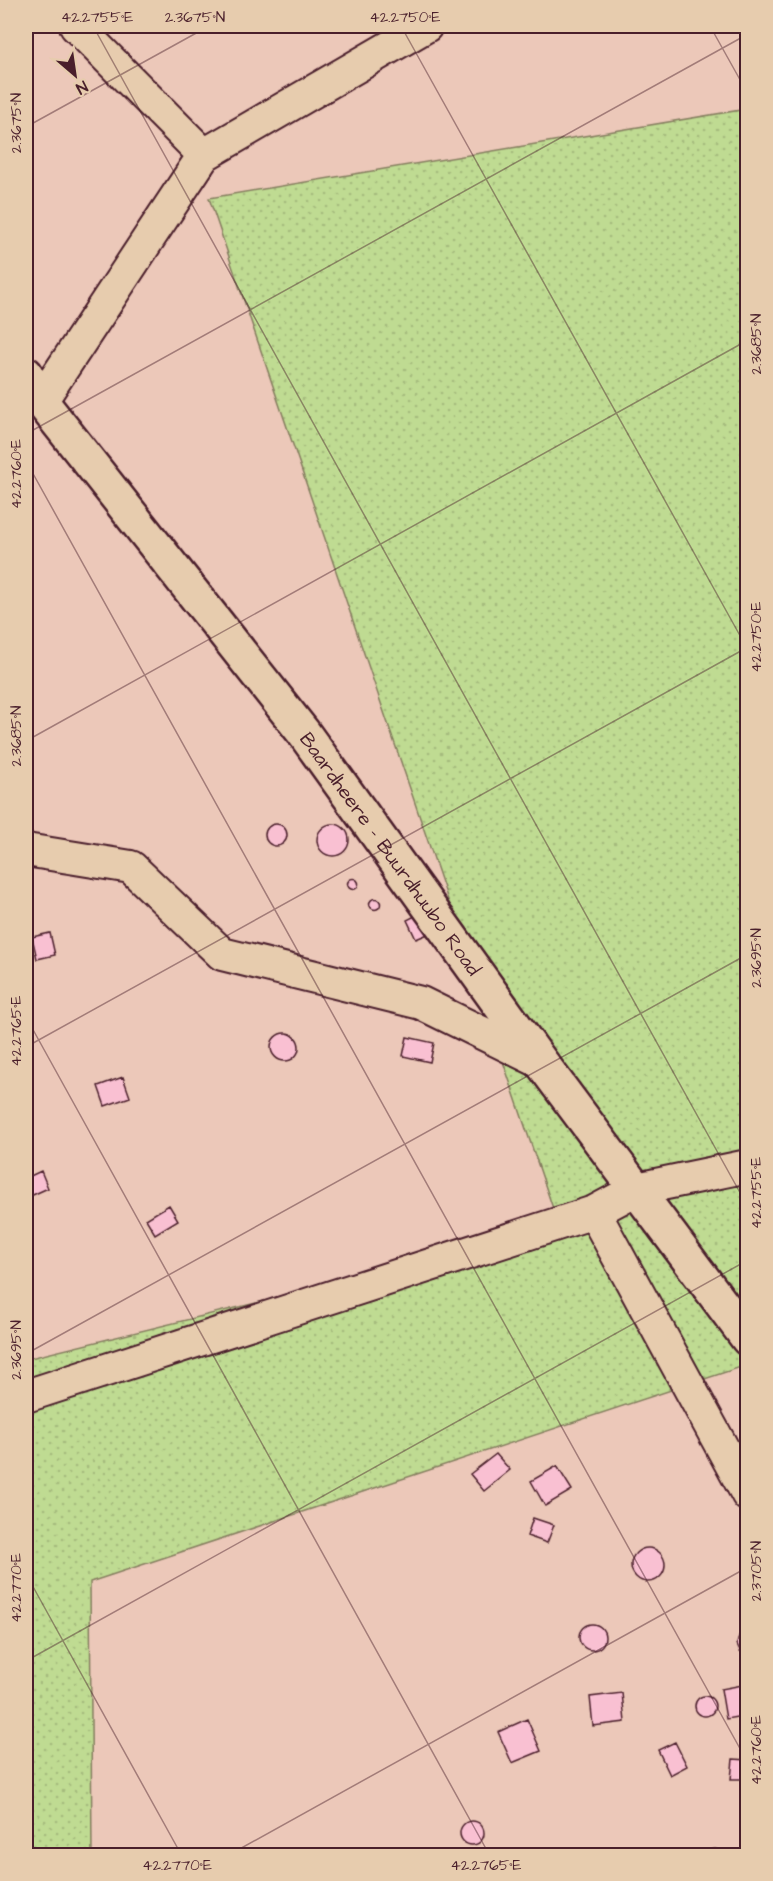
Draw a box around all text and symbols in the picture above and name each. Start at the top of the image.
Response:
text: 42.2755°E [61,7,133,28]
text: 2.3675°N [165,7,225,28]
text: 42.2750°E [370,7,441,28]
north arrow [45,45,105,105]
text: N [72,75,92,99]
text: 2.3675°N [6,93,27,153]
text: 2.3685°N [746,314,767,374]
text: 42.2760°E [6,439,27,509]
text: 42.2750°E [746,601,767,672]
text: 2.3685°N [6,706,27,766]
street label: Baardheere - Buurdhuubo Road [293,727,487,982]
text: 2.3695°N [746,928,767,988]
text: 42.2765°E [6,995,27,1066]
text: 42.2755°E [746,1157,767,1229]
text: 2.3695°N [6,1320,27,1380]
text: 2.3705°N [746,1541,767,1601]
text: 42.2770°E [6,1553,27,1623]
text: 42.2760°E [746,1715,767,1785]
text: 42.2770°E [142,1855,212,1876]
text: 42.2765°E [451,1855,522,1876]

